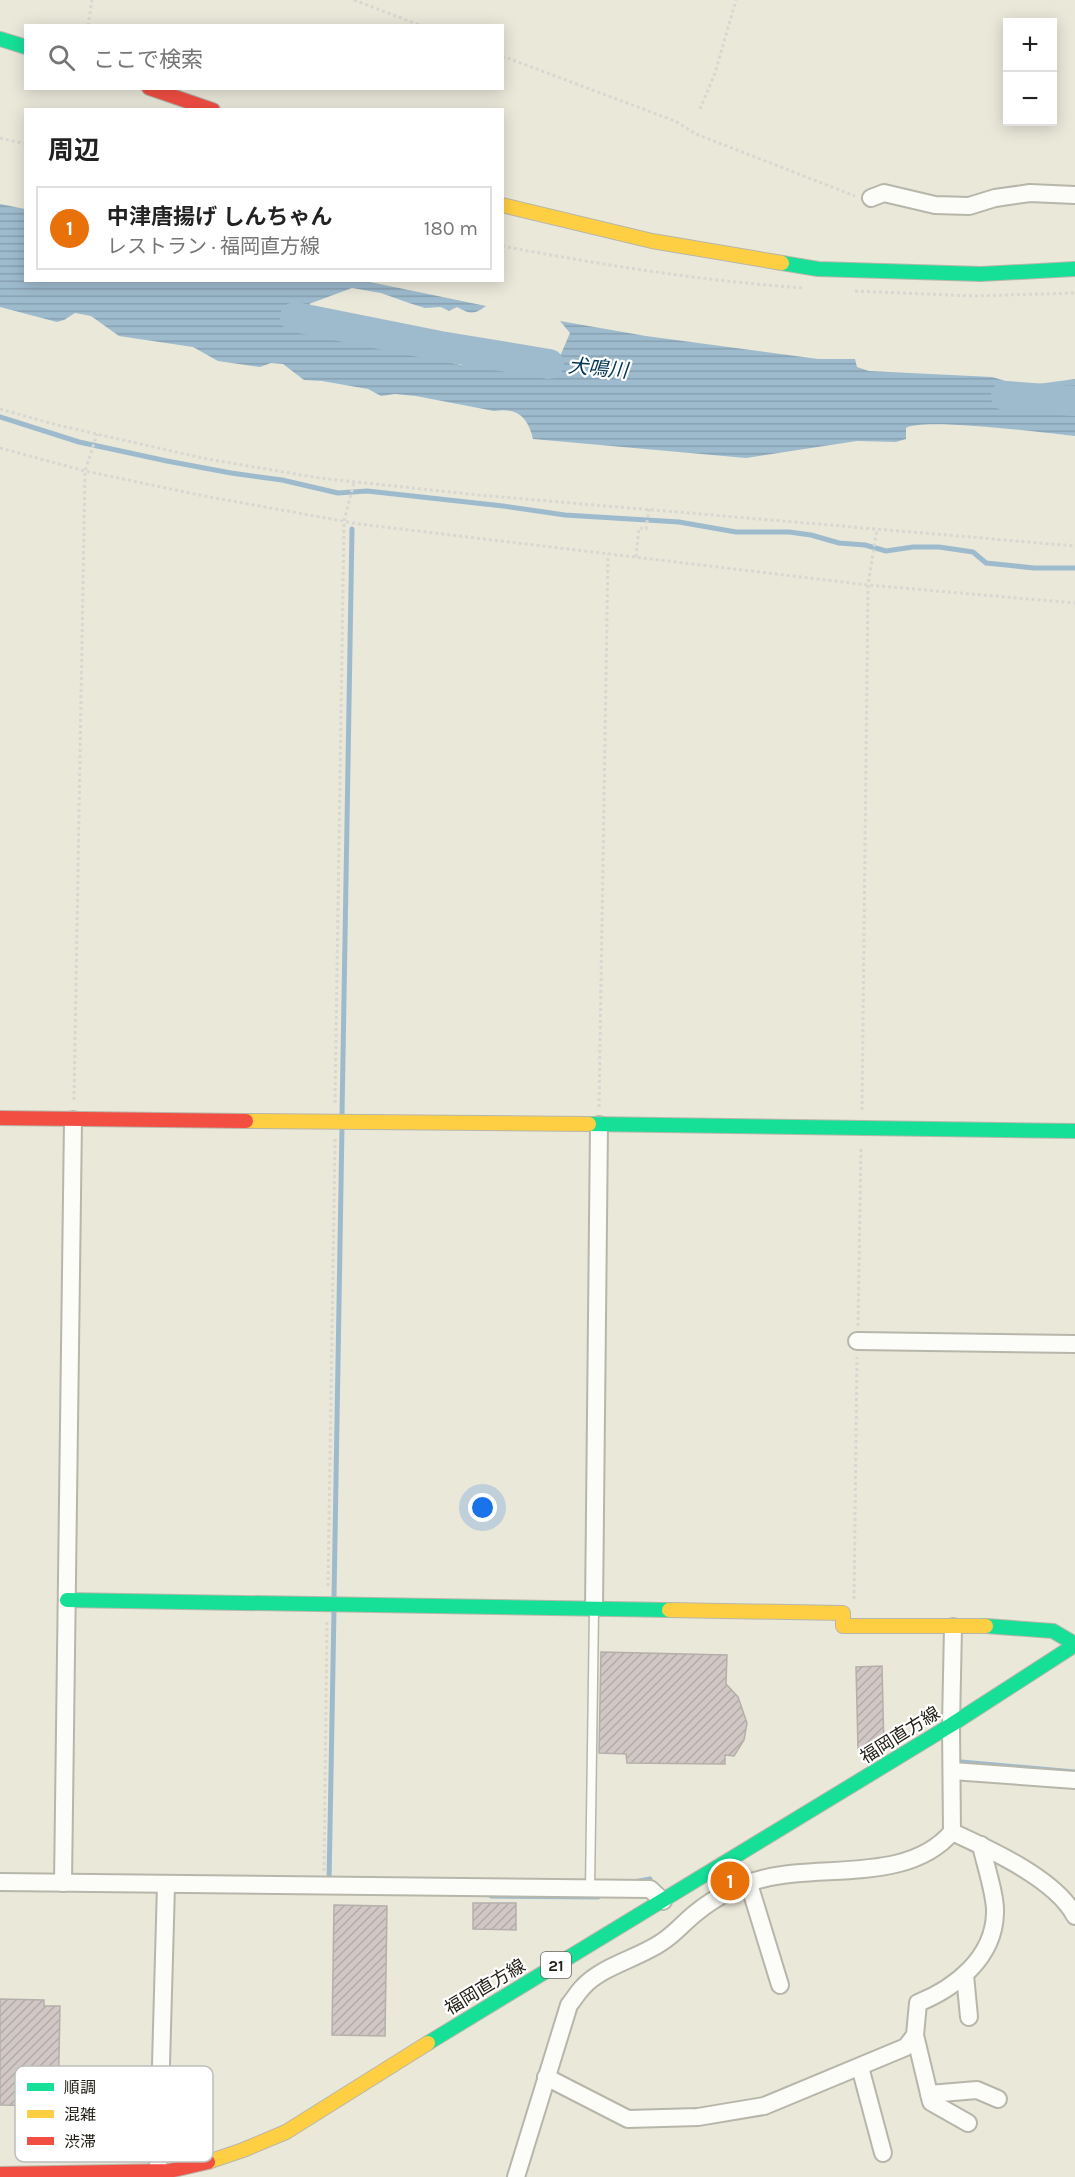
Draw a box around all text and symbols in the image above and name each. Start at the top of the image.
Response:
map controls [1003,18,1057,126]
button: + [1003,18,1057,72]
search box [24,24,504,90]
icon: search [45,41,78,74]
text: ここで検索 [93,47,203,73]
button: − [1003,72,1057,126]
text: 周辺 [48,135,100,166]
text: 中津唐揚げ しんちゃん [107,204,333,230]
text: 1 [66,217,73,240]
text: 180 m [424,217,478,240]
text: レストラン · 福岡直方線 [107,235,320,258]
water label: 犬鳴川 [567,354,631,383]
your location [468,1493,497,1522]
street label: 福岡直方線 [856,1702,944,1768]
pin: 1 [710,1858,750,1904]
road number: 21 [541,1952,571,1978]
street label: 福岡直方線 [441,1954,529,2020]
legend [15,2066,213,2162]
text: 順調 [64,2078,96,2097]
text: 混雑 [64,2105,96,2124]
text: 渋滞 [64,2132,96,2151]

